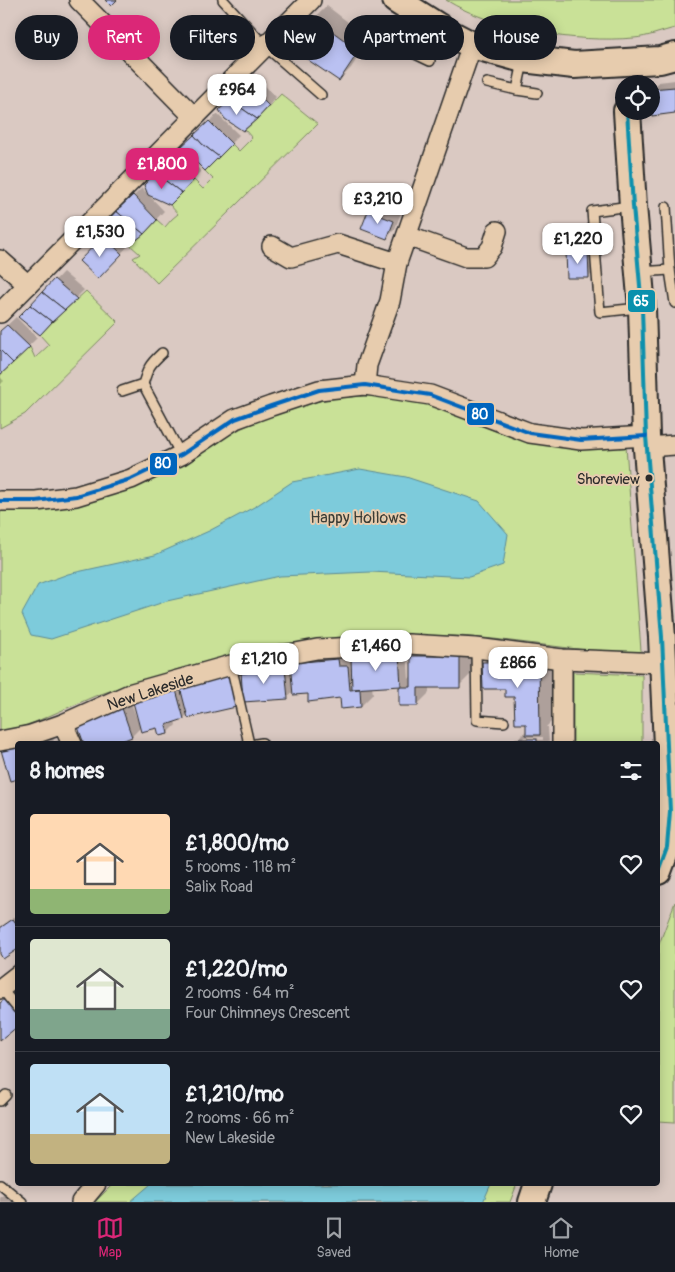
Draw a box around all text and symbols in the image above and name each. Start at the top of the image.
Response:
chip: Buy [15,15,78,60]
chip: Rent [88,15,160,60]
chip: Filters [170,15,255,60]
chip: New [265,15,334,60]
chip: Apartment [344,15,464,60]
chip: House [474,15,557,60]
pin: £964 [207,74,267,116]
map controls [615,75,660,120]
button: locate [615,75,660,120]
text: £964 [218,80,256,100]
pin: £1,800 [121,148,203,190]
text: £1,800 [137,154,187,174]
pin: £3,210 [337,182,419,225]
text: £3,210 [353,189,403,209]
pin: £1,530 [59,216,141,258]
text: £1,530 [75,222,125,242]
pin: £1,220 [537,222,619,265]
text: £1,220 [553,229,603,249]
line badge: 65 [627,289,656,313]
text: 65 [633,293,649,310]
line badge: 80 [466,402,495,426]
text: 80 [472,406,489,423]
line badge: 80 [149,452,178,476]
text: 80 [155,455,172,472]
place label: Shoreview [577,470,640,489]
marker: Shoreview [644,473,654,483]
park label: Happy Hollows [310,508,406,528]
pin: £1,460 [335,630,417,672]
text: £1,460 [351,636,401,656]
pin: £1,210 [223,642,305,685]
pin: £866 [488,646,548,689]
text: £1,210 [241,649,287,669]
text: £866 [500,653,536,673]
street label: New Lakeside [104,669,196,715]
icon: filters [617,757,645,785]
text: 8 homes [30,758,104,785]
text: £1,800/mo [185,830,289,857]
icon: home [70,834,130,894]
icon: heart [617,850,645,878]
text: 5 rooms · 118 m² [185,857,296,877]
text: Salix Road [185,877,253,897]
text: £1,220/mo [185,956,287,983]
icon: home [70,959,130,1019]
icon: heart [617,975,645,1003]
text: 2 rooms · 64 m² [185,983,295,1003]
text: Four Chimneys Crescent [185,1003,350,1023]
text: £1,210/mo [185,1081,284,1108]
icon: home [70,1084,130,1144]
icon: heart [617,1100,645,1128]
text: 2 rooms · 66 m² [185,1108,295,1128]
text: New Lakeside [185,1128,275,1148]
tab: Map [96,1214,124,1261]
tab: Saved [316,1214,351,1261]
tab: Home [544,1214,579,1261]

